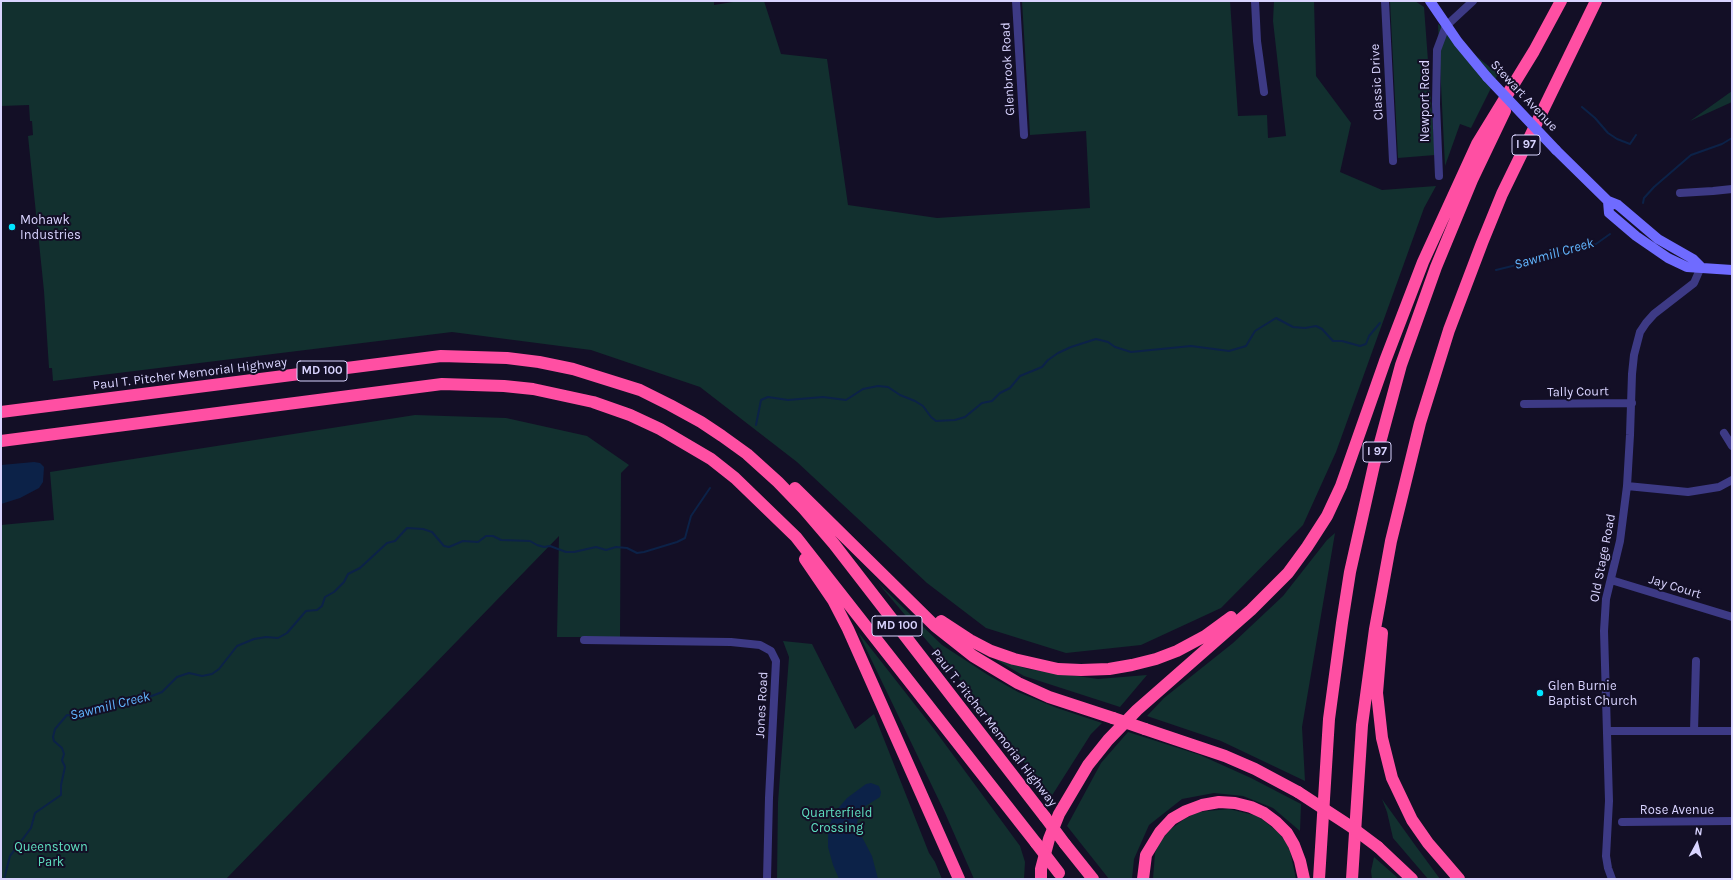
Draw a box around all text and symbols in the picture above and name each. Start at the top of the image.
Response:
street label: Glenbrook Road [998,22,1018,116]
street label: Classic Drive [1367,43,1387,121]
street label: Stewart Avenue [1487,57,1561,135]
street label: Newport Road [1417,60,1433,142]
road number: I 97 [1512,135,1540,155]
place label: Mohawk Industries [20,212,81,243]
marker: Mohawk Industries [7,222,17,232]
water label: Sawmill Creek [1512,235,1596,273]
street label: Paul T. Pitcher Memorial Highway [92,354,288,394]
road number: MD 100 [297,361,347,381]
street label: Tally Court [1547,384,1609,400]
road number: I 97 [1363,442,1391,462]
street label: Old Stage Road [1587,512,1619,604]
street label: Jay Court [1647,572,1703,602]
road number: MD 100 [872,616,922,636]
street label: Paul T. Pitcher Memorial Highway [928,646,1060,810]
street label: Jones Road [752,671,772,739]
place label: Glen Burnie Baptist Church [1548,678,1637,709]
water label: Sawmill Creek [68,688,152,724]
marker: Glen Burnie Baptist Church [1535,688,1545,698]
street label: Rose Avenue [1640,802,1714,818]
park label: Quarterfield Crossing [802,805,872,836]
north arrow [1677,824,1717,864]
text: N [1694,825,1703,839]
park label: Queenstown Park [14,839,88,870]

